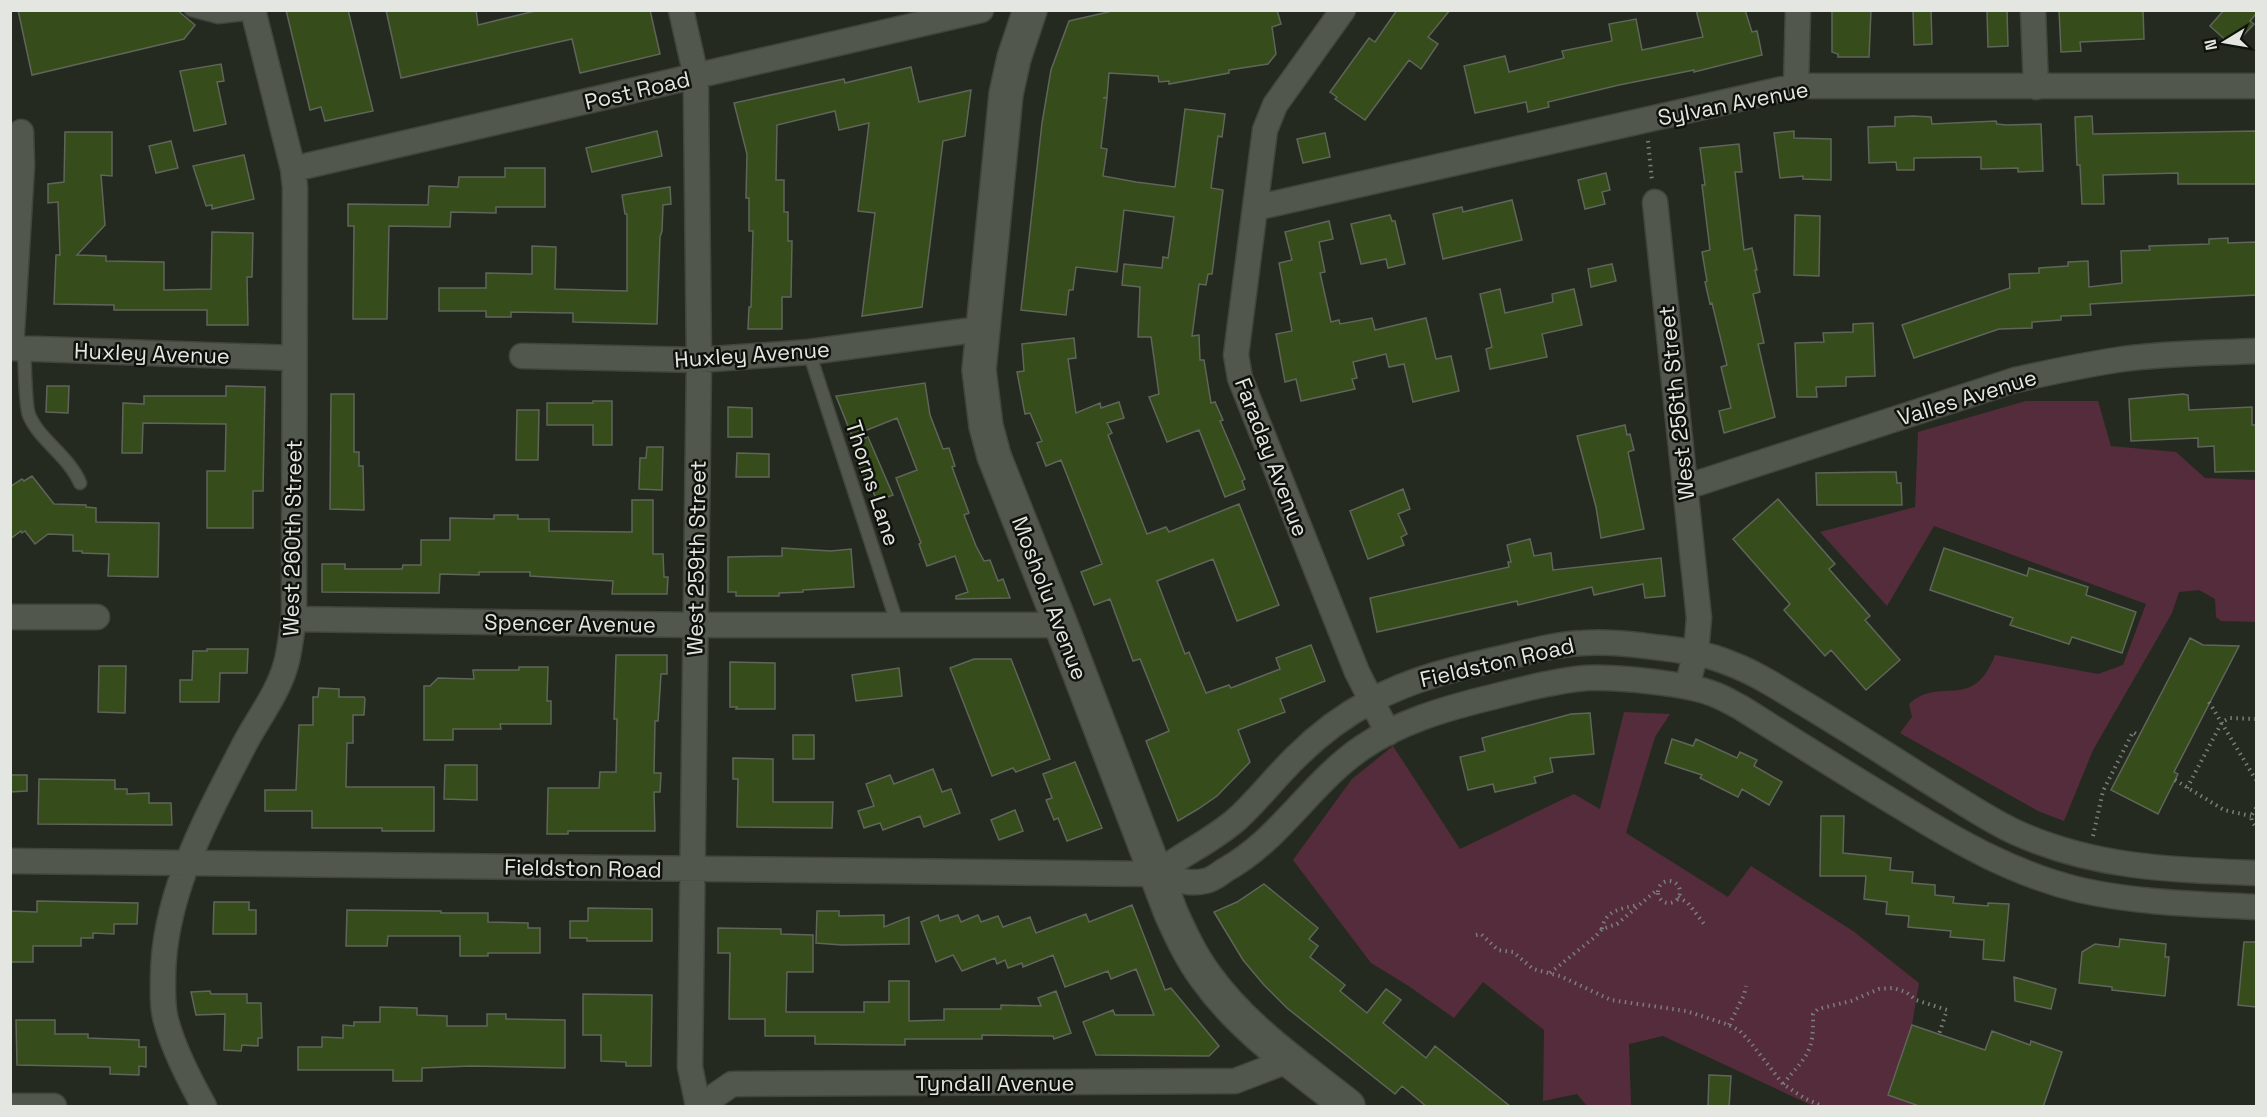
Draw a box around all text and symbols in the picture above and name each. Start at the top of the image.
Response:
north arrow [2195,12,2255,72]
text: N [2199,37,2222,52]
street label: Post Road [581,64,693,116]
street label: Sylvan Avenue [1655,75,1811,131]
street label: West 256th Street [1652,304,1700,502]
street label: Huxley Avenue [673,335,831,373]
street label: Huxley Avenue [74,336,230,370]
street label: Valles Avenue [1894,363,2040,431]
street label: Faraday Avenue [1229,374,1315,540]
street label: Thorns Lane [840,417,906,549]
street label: West 260th Street [276,440,308,636]
street label: West 259th Street [680,460,712,656]
street label: Mosholu Avenue [1006,512,1094,684]
street label: Spencer Avenue [484,608,656,638]
street label: Fieldston Road [1417,631,1577,693]
street label: Fieldston Road [504,853,662,883]
street label: Tyndall Avenue [916,1069,1074,1097]

